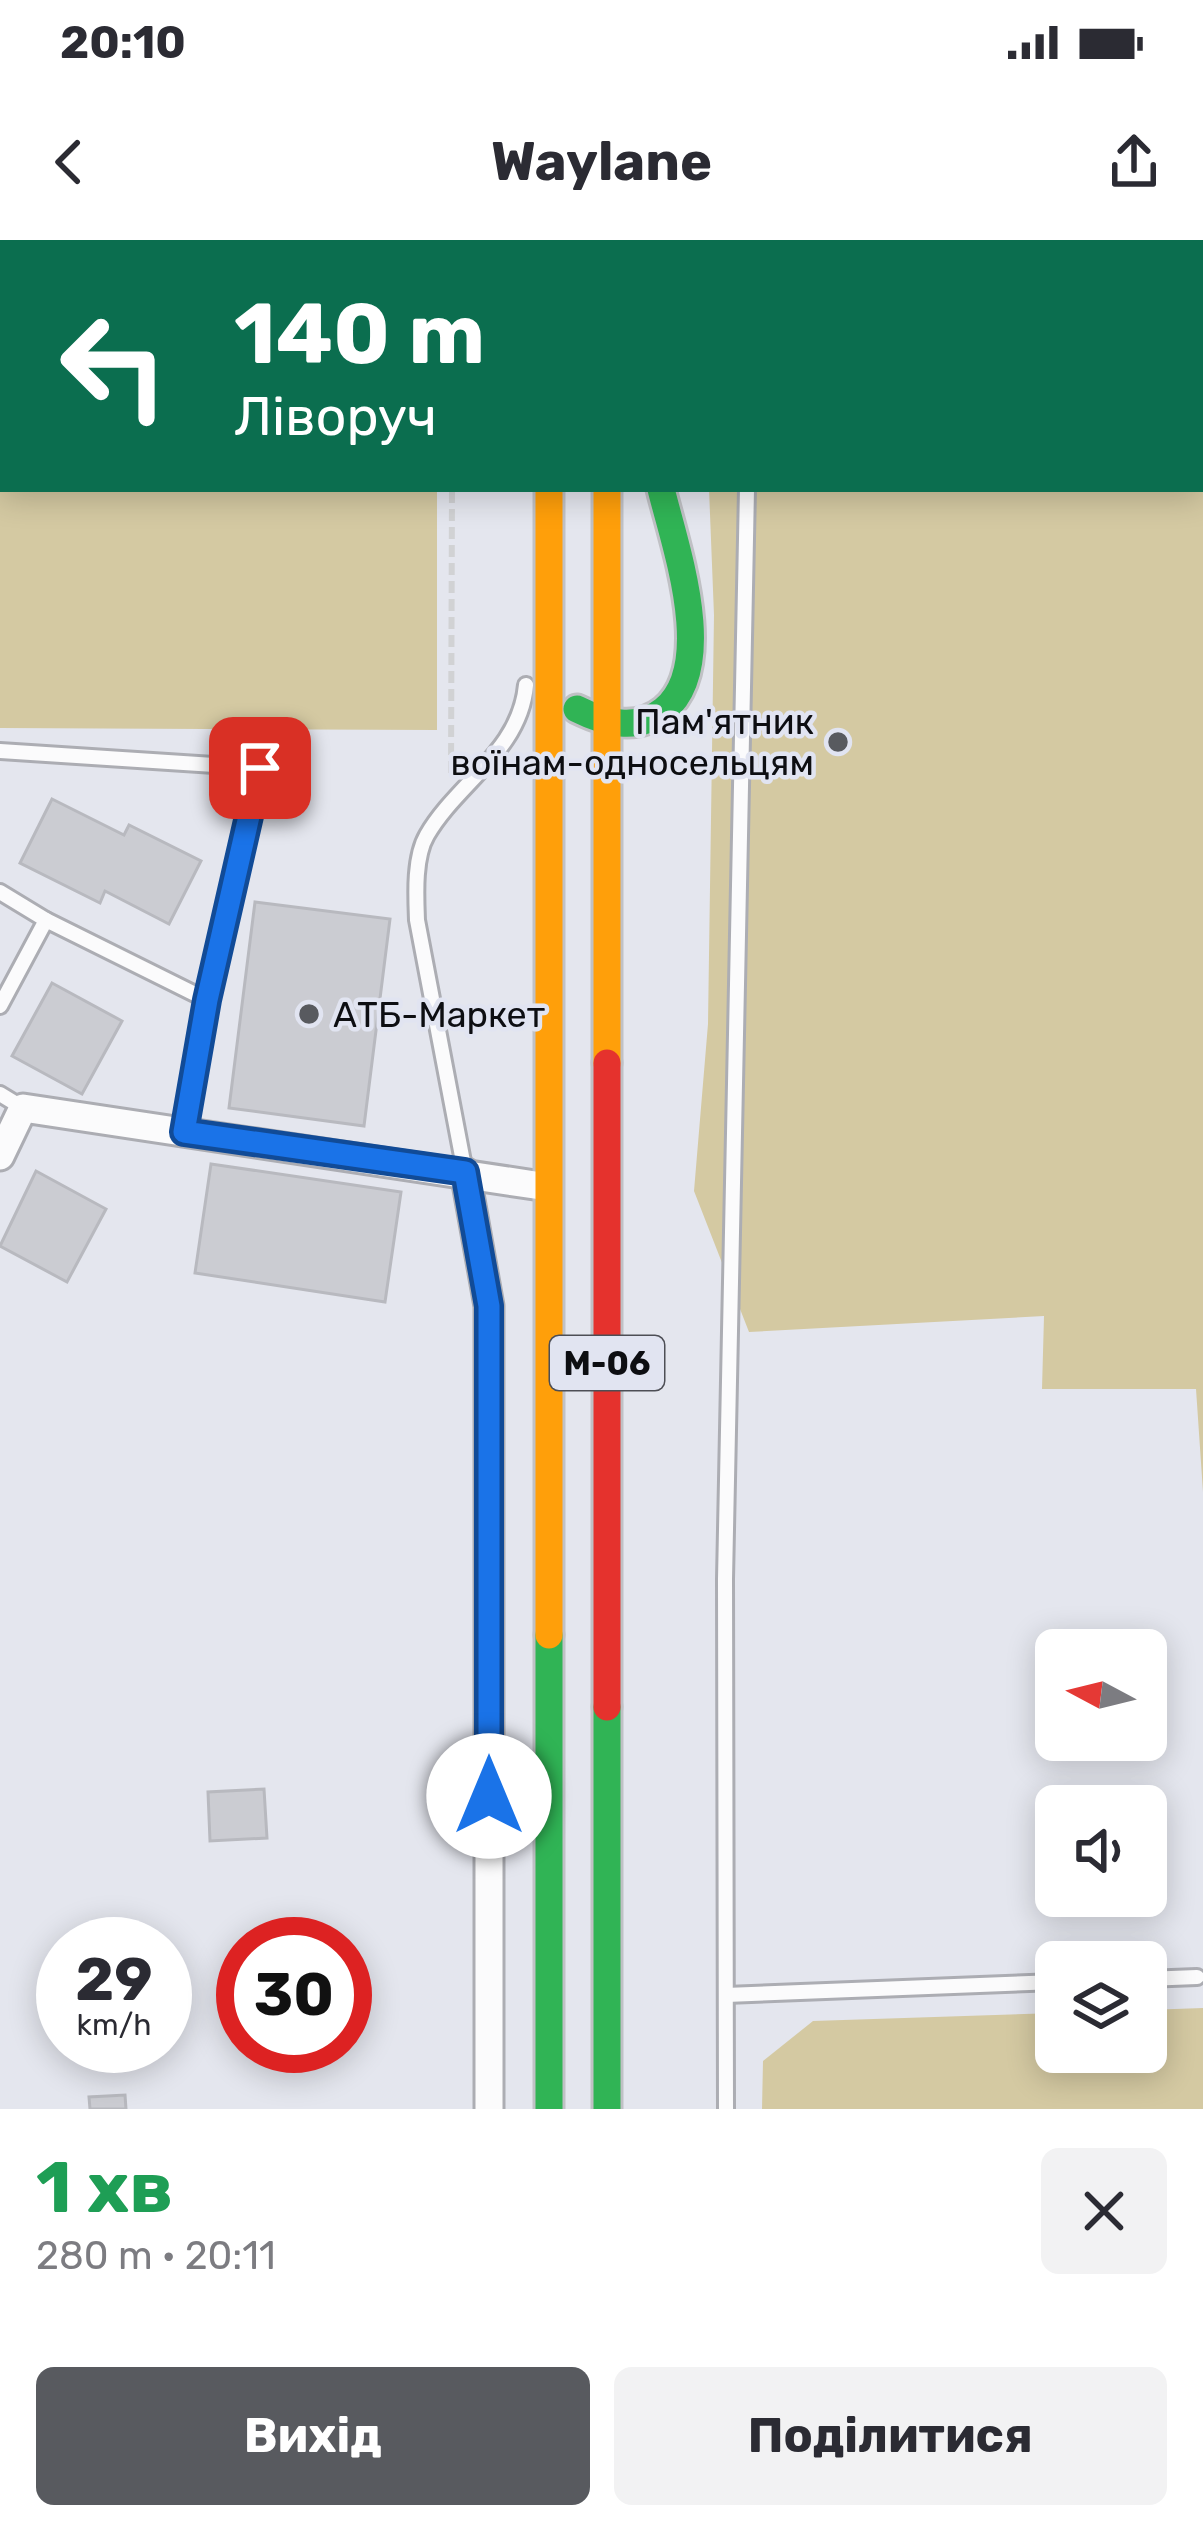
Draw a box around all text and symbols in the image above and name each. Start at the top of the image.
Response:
text: 20:10 [60,16,186,69]
icon: back [36,129,102,195]
icon: share [1101,129,1167,195]
text: Waylane [491,130,712,194]
text: 140 m [234,284,485,384]
icon: left [36,288,192,444]
text: Ліворуч [234,385,437,449]
place label: Пам'ятник воїнам-односельцям [451,700,814,784]
pin [209,717,311,819]
marker: Пам'ятник воїнам-односельцям [825,729,851,755]
icon: arrive [227,735,293,801]
place label: АТБ-Маркет [333,993,545,1036]
marker: АТБ-Маркет [296,1001,322,1027]
road number: М-06 [550,1336,664,1390]
north arrow [1035,1629,1167,1761]
map controls [1035,1629,1167,2073]
position arrow [426,1733,552,1859]
button: sound [1035,1785,1167,1917]
speed limit sign: 30 [216,1917,372,2073]
button: layers [1035,1941,1167,2073]
text: 29 [75,1944,153,2015]
text: km/h [77,2007,151,2043]
text: 1 хв [36,2145,173,2230]
button: close [1041,2148,1167,2274]
text: 280 m · 20:11 [36,2233,276,2279]
button: Вихід [36,2367,590,2505]
button: Поділитися [614,2367,1167,2505]

